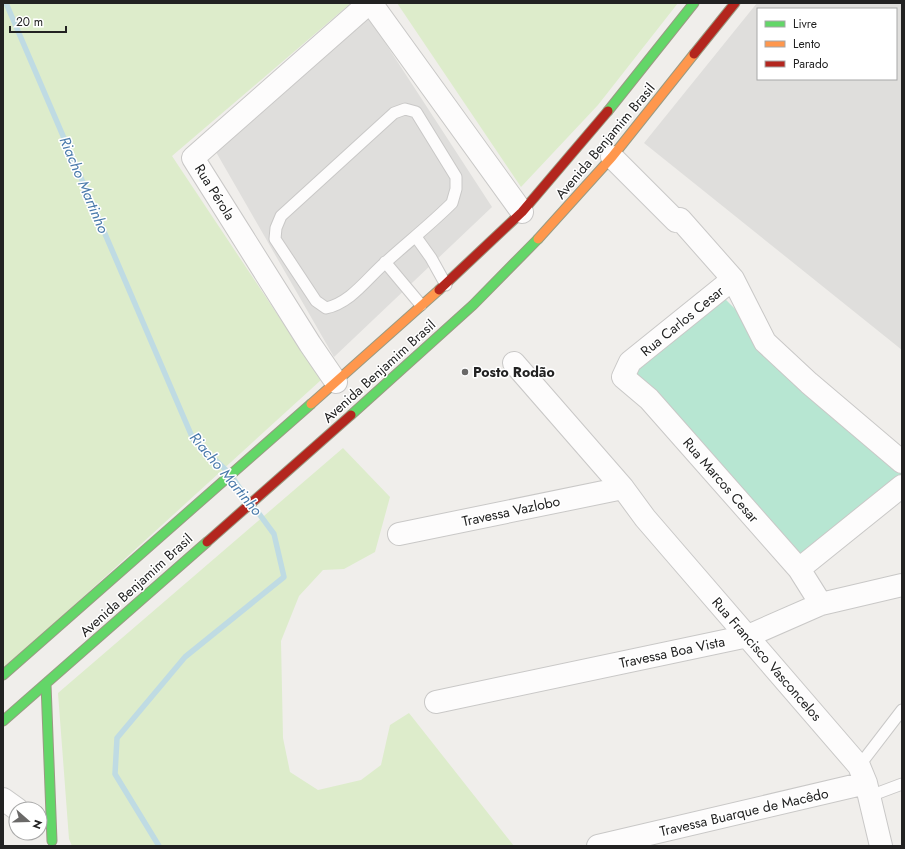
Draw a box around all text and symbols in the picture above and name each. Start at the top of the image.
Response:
scale bar [10,8,66,34]
legend [757,8,897,80]
text: 20 m [16,13,43,31]
text: Livre [793,15,817,33]
text: Lento [793,35,821,53]
text: Parado [793,55,829,73]
street label: Avenida Benjamim Brasil [550,79,660,203]
water label: Riacho Martinho [54,133,114,237]
street label: Rua Pérola [190,160,240,224]
street label: Rua Carlos Cesar [636,281,728,361]
street label: Avenida Benjamim Brasil [318,315,440,427]
place label: Posto Rodão [473,362,555,382]
marker: Posto Rodão [460,367,470,377]
water label: Riacho Martinho [185,428,268,521]
street label: Rua Marcos Cesar [678,433,764,527]
street label: Travessa Vazlobo [460,491,562,531]
street label: Avenida Benjamim Brasil [75,529,197,641]
street label: Rua Francisco Vasconcelos [707,593,827,726]
street label: Travessa Boa Vista [617,631,727,673]
street label: Travessa Buarque de Macêdo [658,783,831,841]
north arrow [8,801,48,841]
text: N [28,818,46,831]

